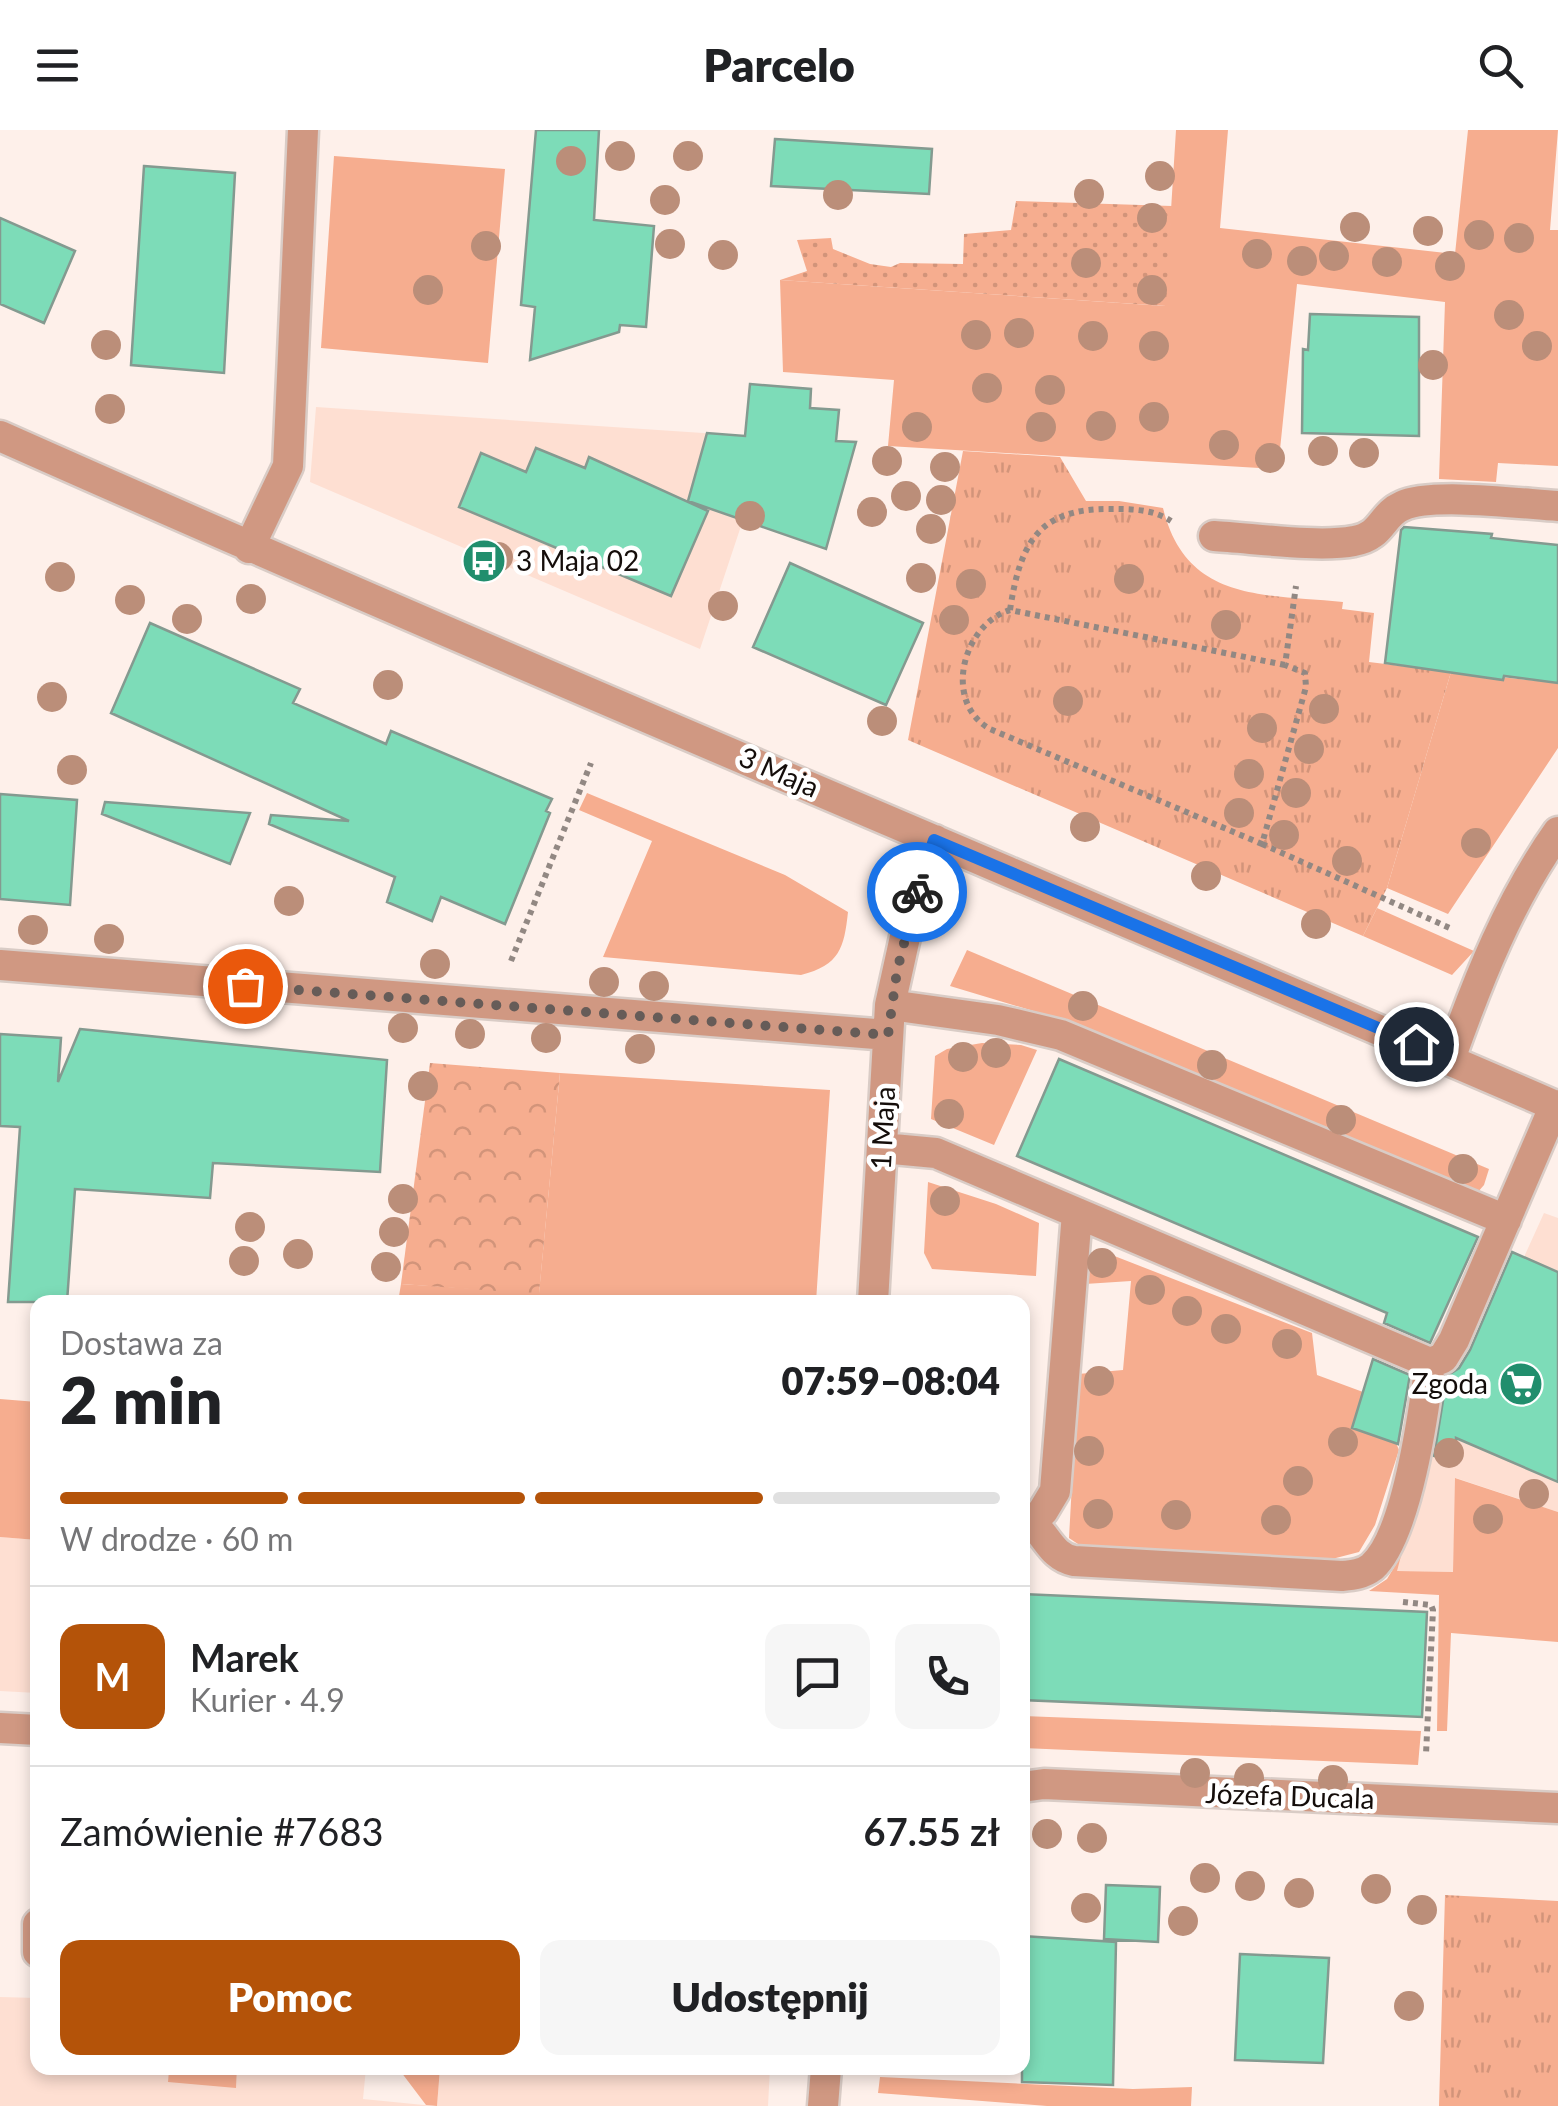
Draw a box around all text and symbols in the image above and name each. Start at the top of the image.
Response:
icon: menu [30,38,85,93]
text: Parcelo [703,38,855,92]
icon: search [1473,38,1528,93]
bus stop icon: 3 Maja 02 [461,538,507,584]
place label: 3 Maja 02 [516,543,639,577]
street label: 3 Maja [734,739,824,804]
courier [867,842,967,942]
icon: bike [890,865,945,920]
pin [203,944,288,1029]
icon: bag [218,959,273,1014]
pin [1374,1002,1459,1087]
icon: home [1389,1017,1444,1072]
street label: 1 Maja [863,1085,901,1171]
text: Dostawa za [60,1323,223,1362]
text: 07:59–08:04 [781,1357,1000,1403]
text: 2 min [60,1360,222,1438]
supermarket icon: Zgoda [1498,1361,1544,1407]
place label: Zgoda [1412,1366,1488,1400]
text: W drodze · 60 m [60,1519,293,1558]
button: chat [765,1624,870,1729]
button: phone [895,1624,1000,1729]
text: Marek [190,1634,299,1680]
text: M [95,1653,130,1699]
text: Kurier · 4.9 [190,1680,345,1719]
street label: Józefa Ducala [1205,1775,1375,1815]
text: Zamówienie #7683 [60,1808,384,1854]
text: 67.55 zł [864,1808,1000,1854]
button: Pomoc [60,1940,520,2055]
button: Udostępnij [540,1940,1000,2055]

